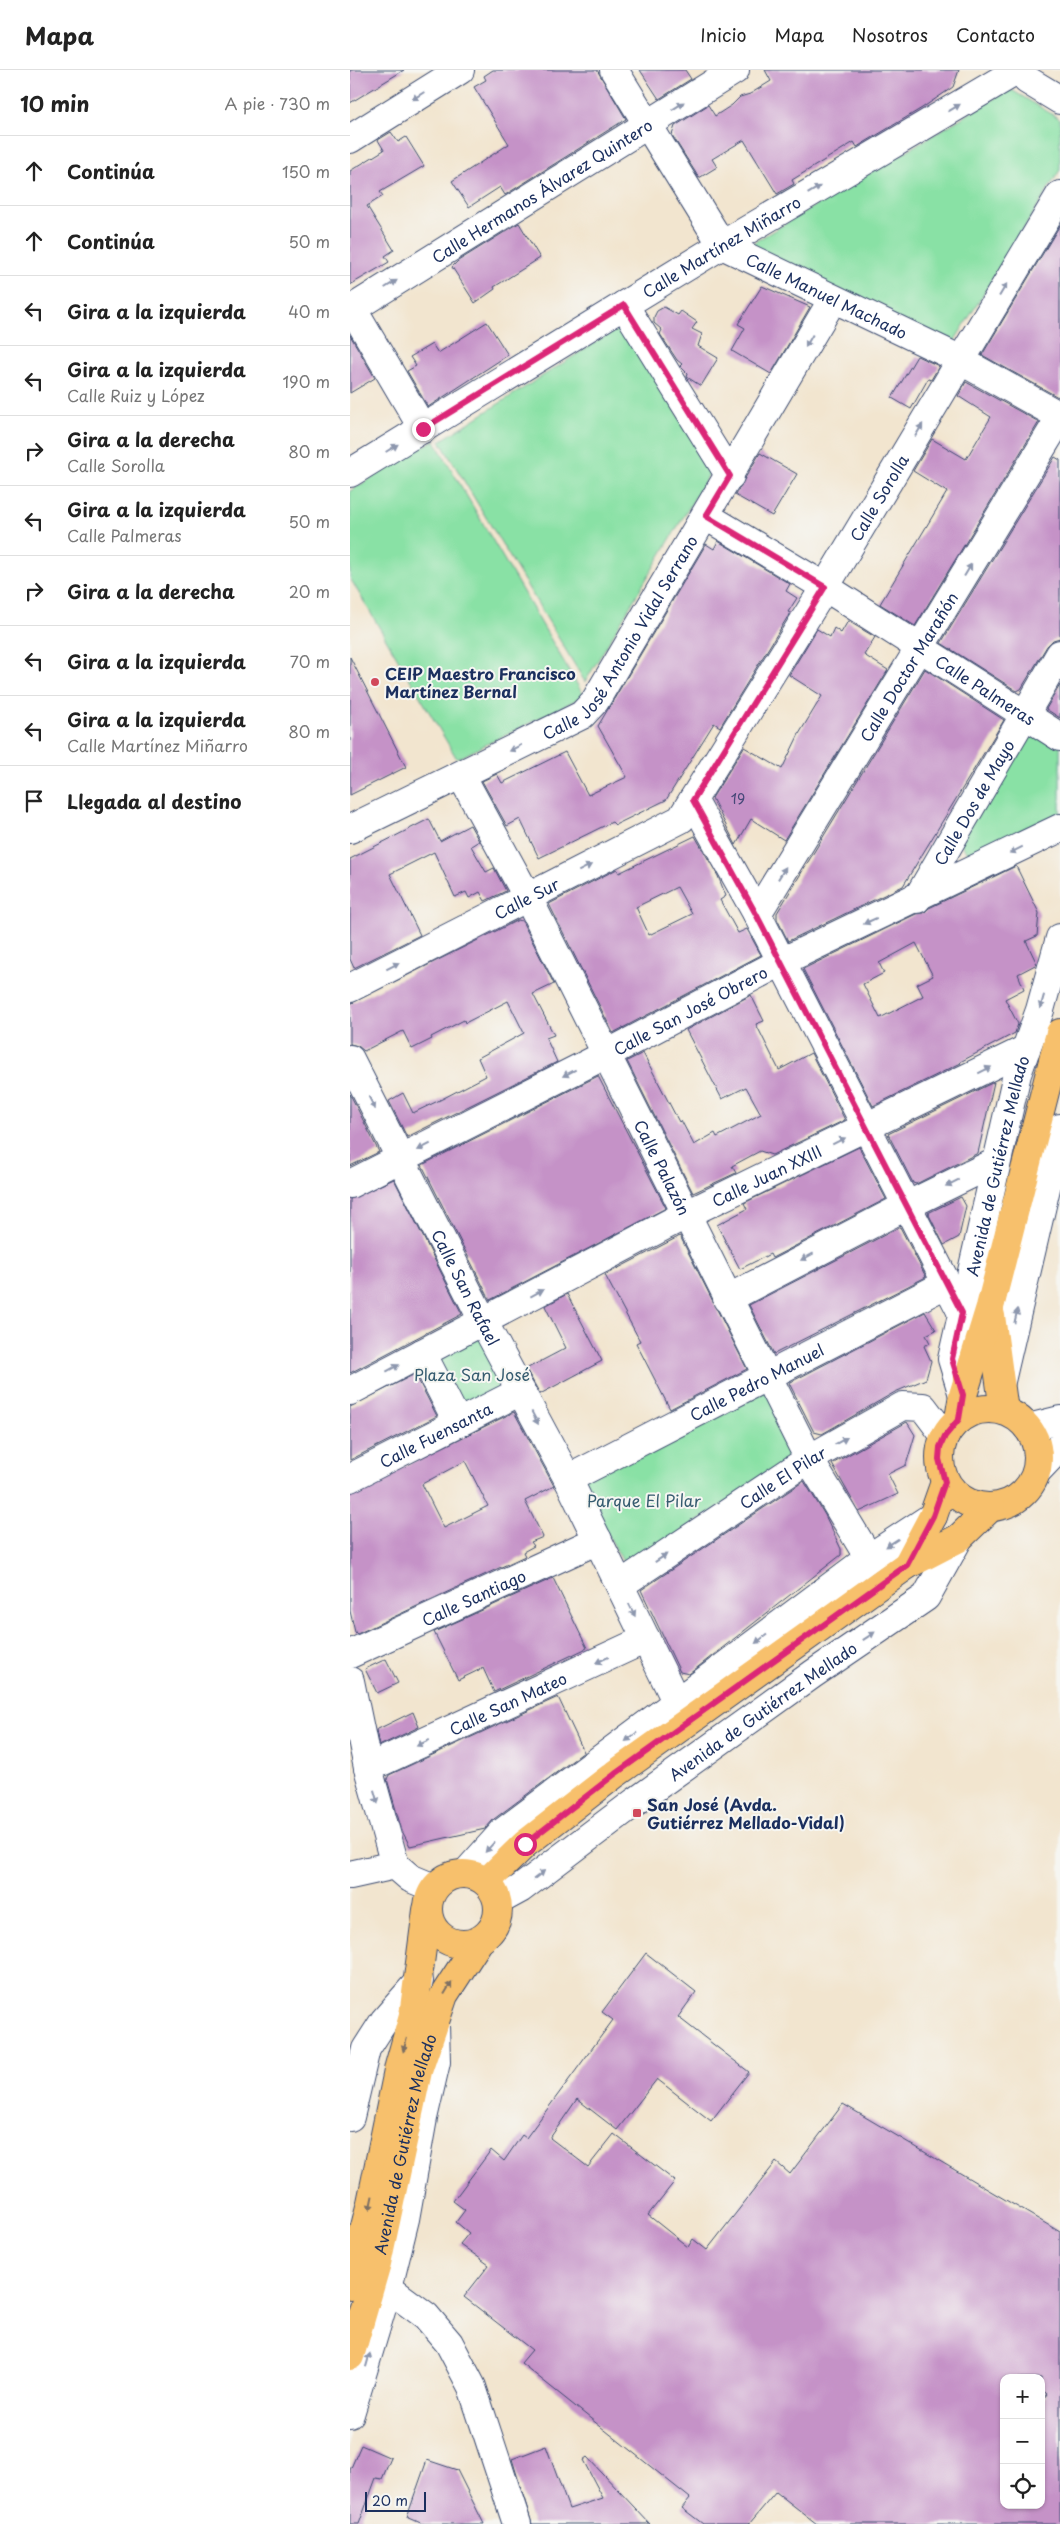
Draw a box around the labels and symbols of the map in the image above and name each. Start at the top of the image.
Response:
one-way arrow [412,91,425,101]
one-way arrow [672,102,685,111]
one-way arrow [948,103,961,112]
street label: Calle Hermanos Álvarez Quintero [427,112,657,268]
one-way arrow [808,186,821,195]
street label: Calle Martínez Miñarro [637,189,805,303]
street label: Calle Manuel Machado [742,246,912,344]
one-way arrow [385,280,398,289]
one-way arrow [998,284,1007,297]
one-way arrow [804,335,813,348]
route end [412,418,435,441]
one-way arrow [914,423,923,436]
one-way arrow [385,443,398,452]
street label: Calle Sorolla [843,449,914,546]
street label: Calle José Antonio Vidal Serrano [538,530,703,745]
one-way arrow [963,564,972,577]
street label: Calle Doctor Marañón [853,587,963,746]
street label: Calle Palmeras [931,649,1040,730]
place label: CEIP Maestro Francisco Martínez Bernal [385,661,576,703]
marker: CEIP Maestro Francisco Martínez Bernal [369,676,381,688]
street label: Calle Dos de Mayo [927,735,1020,870]
one-way arrow [508,745,522,753]
house number: 19 [731,788,745,809]
one-way arrow [1009,846,1023,854]
one-way arrow [578,864,592,872]
one-way arrow [778,866,787,879]
street label: Calle Sur [490,871,564,925]
one-way arrow [863,917,877,925]
street label: Calle San José Obrero [609,959,771,1061]
one-way arrow [386,962,401,970]
one-way arrow [1038,995,1046,1010]
street label: Avenida de Gutiérrez Mellado [959,1052,1035,1278]
one-way arrow [977,1066,992,1074]
one-way arrow [562,1069,577,1077]
one-way arrow [368,1095,376,1110]
street label: Calle Palazón [629,1115,697,1219]
one-way arrow [832,1137,846,1145]
street label: Calle Juan XXIII [707,1138,826,1212]
one-way arrow [417,1143,432,1151]
one-way arrow [945,1179,959,1187]
street label: Calle San Rafael [426,1225,506,1350]
one-way arrow [800,1253,814,1261]
one-way arrow [530,1289,544,1297]
one-way arrow [1012,1309,1020,1324]
street label: Calle Pedro Manuel [685,1337,828,1426]
park label: Plaza San José [414,1362,530,1386]
one-way arrow [386,1364,400,1372]
street label: Calle Fuensanta [375,1396,496,1473]
one-way arrow [531,1410,539,1425]
one-way arrow [833,1437,848,1445]
street label: Calle El Pilar [734,1440,831,1514]
park label: Parque El Pilar [587,1488,702,1512]
one-way arrow [885,1538,899,1548]
one-way arrow [654,1553,667,1563]
street label: Calle Santiago [418,1563,530,1632]
one-way arrow [628,1603,636,1617]
one-way arrow [862,1631,876,1641]
one-way arrow [754,1634,768,1644]
street label: Avenida de Gutiérrez Mellado [664,1636,862,1786]
one-way arrow [595,1656,609,1664]
street label: Calle San Mateo [445,1665,571,1741]
one-way arrow [625,1731,638,1742]
one-way arrow [416,1739,430,1747]
one-way arrow [373,1789,381,1804]
place label: San José (Avda. Gutiérrez Mellado-Vidal) [647,1792,845,1834]
marker: San José (Avda. Gutiérrez Mellado-Vidal) [631,1807,643,1819]
route start [514,1833,537,1856]
one-way arrow [484,1841,496,1853]
one-way arrow [532,1869,545,1880]
one-way arrow [444,1982,453,1995]
street label: Avenida de Gutiérrez Mellado [367,2030,442,2257]
one-way arrow [401,2037,409,2052]
one-way arrow [366,2196,374,2212]
one-way arrow [364,2352,372,2367]
scale bar [365,2489,426,2512]

